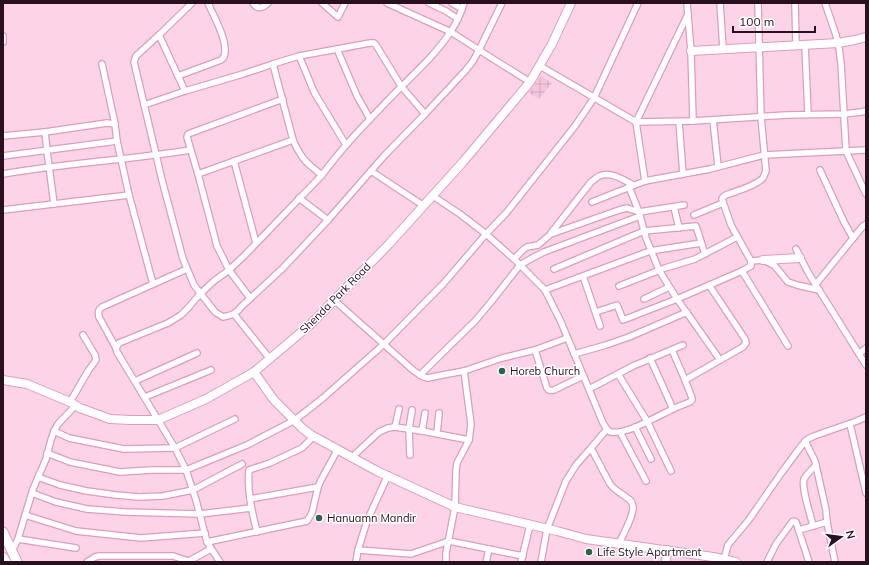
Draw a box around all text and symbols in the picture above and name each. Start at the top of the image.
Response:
scale bar [733,8,815,34]
text: 100 m [739,14,774,29]
street label: Shenda Park Road [297,260,373,336]
place label: Horeb Church [510,364,580,378]
marker: Horeb Church [497,366,507,376]
place label: Hanuamn Mandir [327,511,416,525]
marker: Hanuamn Mandir [314,513,324,523]
north arrow [821,517,861,557]
text: N [843,529,859,540]
place label: Life Style Apartment [597,545,702,559]
marker: Life Style Apartment [584,547,594,557]

